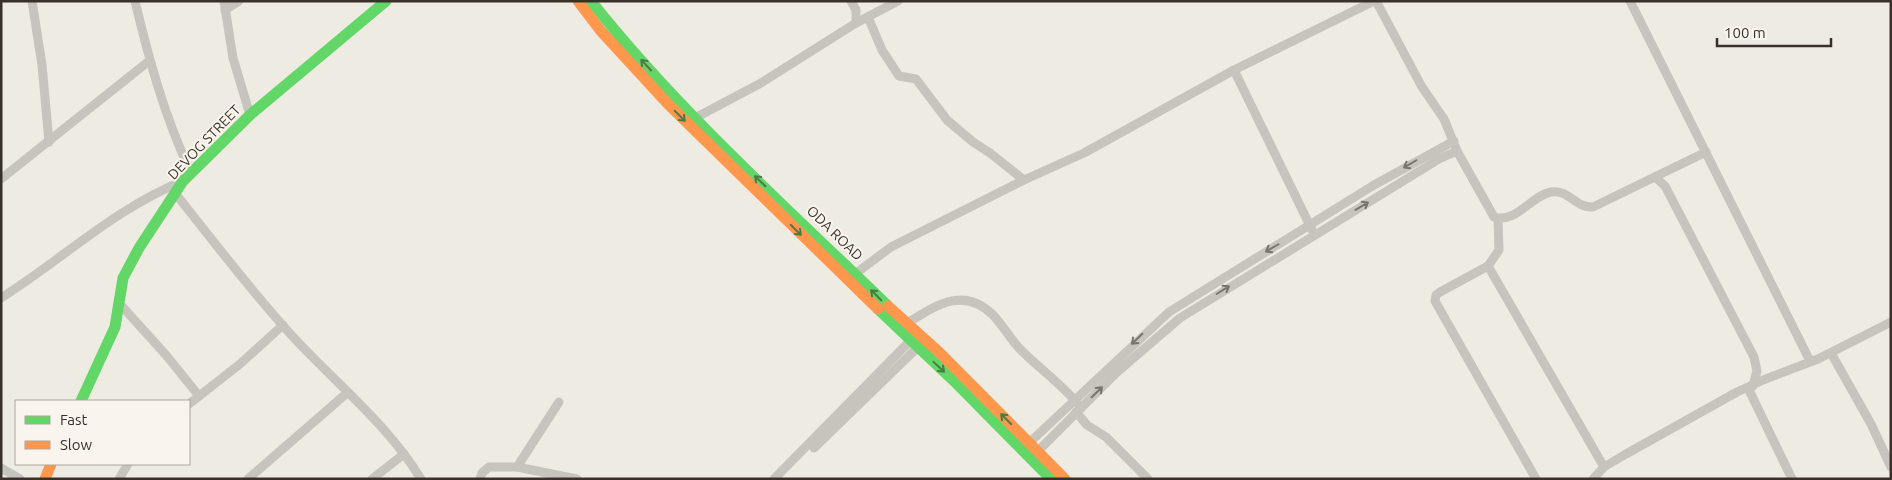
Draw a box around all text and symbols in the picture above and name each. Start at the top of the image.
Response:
scale bar [1717,15,1831,47]
text: 100 m [1724,24,1766,41]
one-way arrow [640,59,652,72]
street label: DEVOG STREET [164,101,244,183]
one-way arrow [674,110,686,123]
one-way arrow [1403,159,1418,169]
one-way arrow [754,175,766,187]
one-way arrow [1355,200,1369,211]
street label: ODA ROAD [804,202,866,264]
one-way arrow [790,224,802,237]
one-way arrow [1264,243,1279,253]
one-way arrow [1216,285,1230,295]
one-way arrow [870,288,882,301]
one-way arrow [1131,333,1144,345]
one-way arrow [932,361,945,373]
one-way arrow [1091,385,1103,398]
legend [15,400,190,465]
text: Fast [60,411,88,428]
one-way arrow [1000,413,1012,425]
text: Slow [60,436,93,453]

